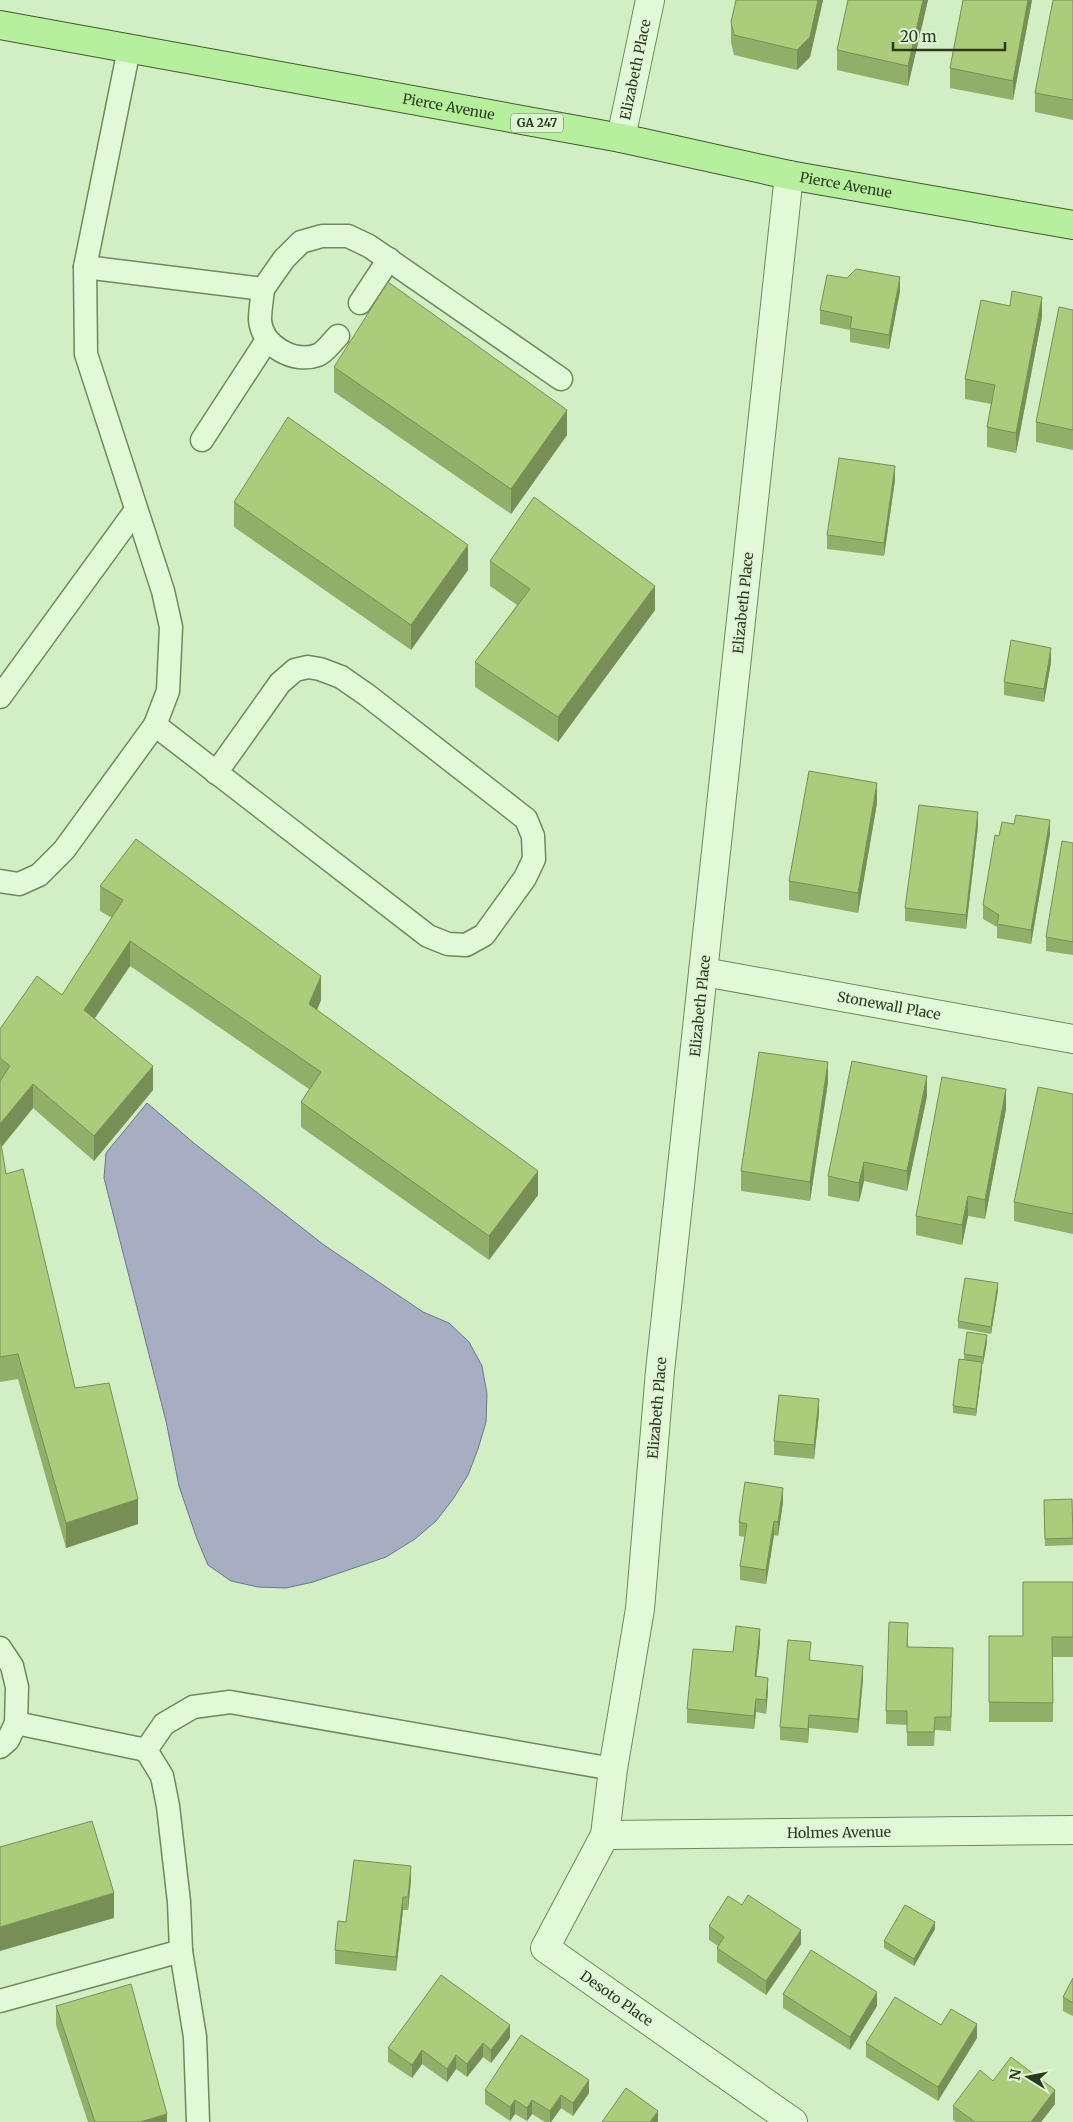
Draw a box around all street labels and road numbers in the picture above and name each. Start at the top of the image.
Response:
street label: Elizabeth Place [616,18,655,121]
street label: Pierce Avenue [401,89,496,124]
road number: GA 247 [511,114,563,132]
street label: Pierce Avenue [798,168,894,202]
street label: Elizabeth Place [729,551,757,655]
street label: Elizabeth Place [686,954,714,1058]
street label: Stonewall Place [836,987,942,1024]
street label: Elizabeth Place [644,1356,670,1460]
street label: Holmes Avenue [787,1823,891,1842]
street label: Desoto Place [577,1966,657,2030]

